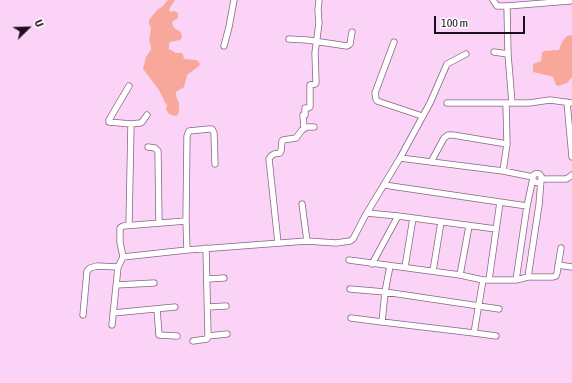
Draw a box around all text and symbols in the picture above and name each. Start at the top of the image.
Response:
north arrow [8,8,48,48]
scale bar [436,8,527,34]
text: 100 m [441,16,468,30]
text: U [32,18,46,29]

